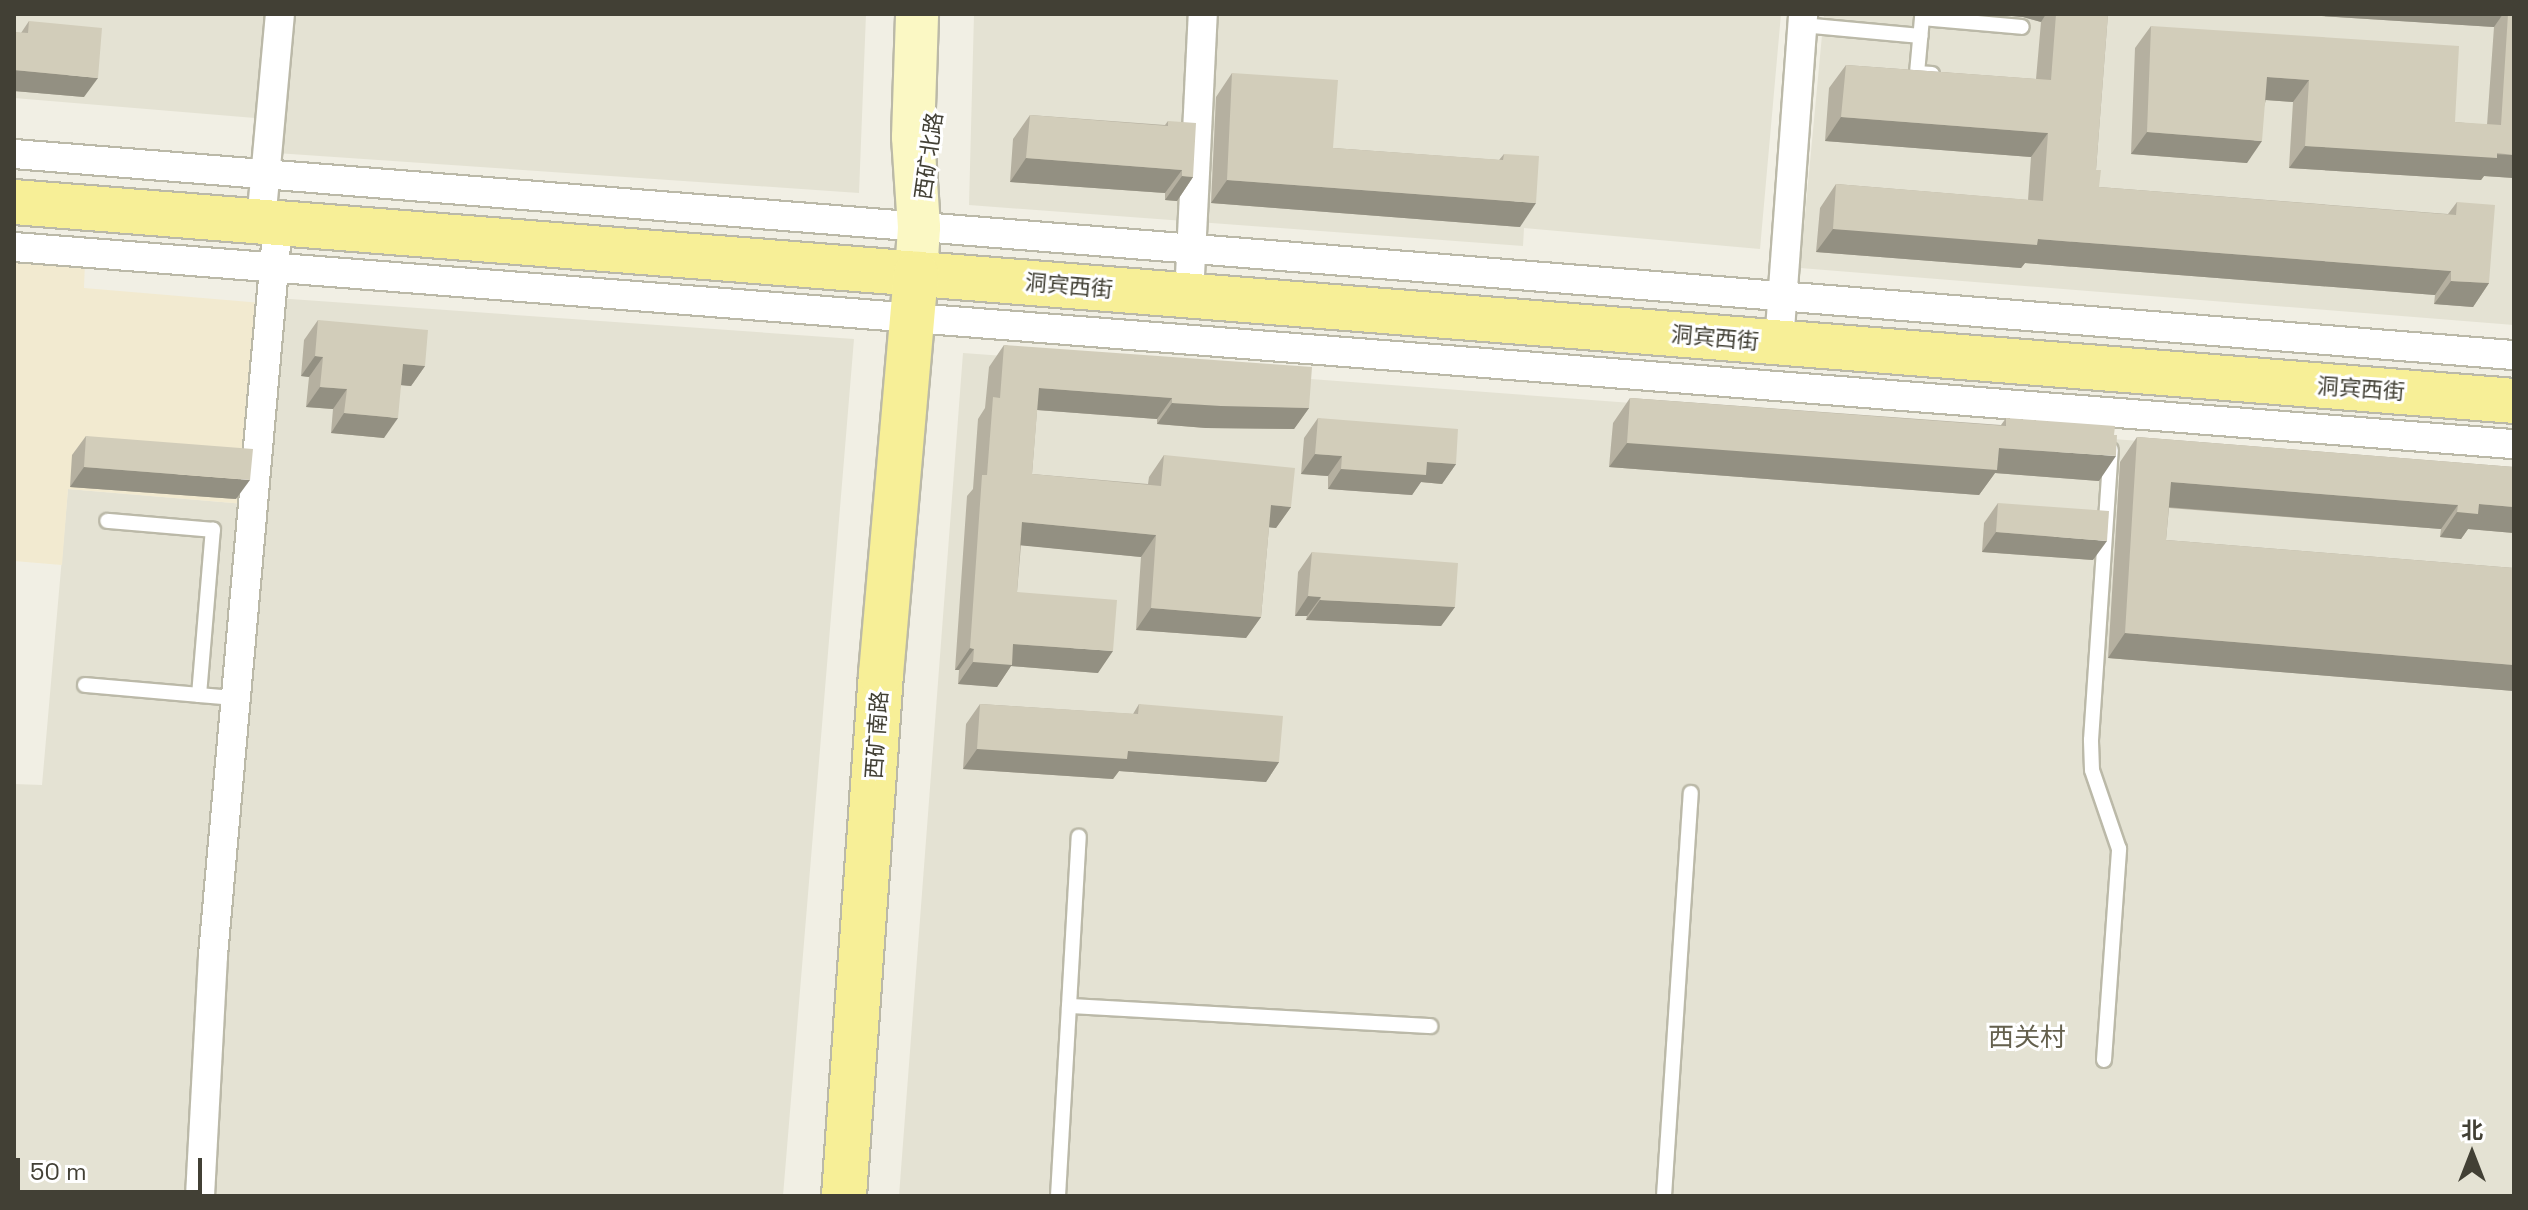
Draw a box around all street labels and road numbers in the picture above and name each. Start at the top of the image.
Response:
street label: 西矿北路 [910,111,948,201]
street label: 洞宾西街 [1024,269,1114,303]
street label: 洞宾西街 [1670,321,1760,355]
street label: 洞宾西街 [2316,373,2406,405]
street label: 西矿南路 [861,690,893,780]

